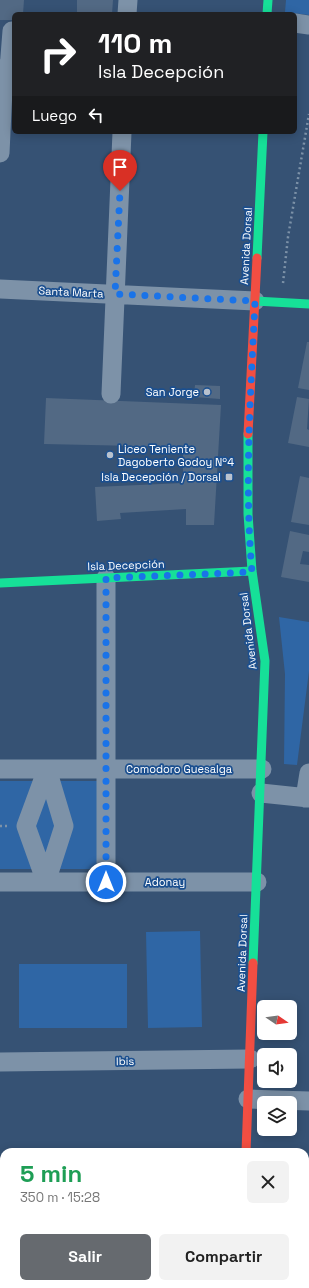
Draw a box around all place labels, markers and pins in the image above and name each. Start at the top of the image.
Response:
pin [103,150,137,191]
place label: San Jorge [146,385,199,399]
marker: San Jorge [202,387,212,397]
place label: Liceo Teniente Dagoberto Godoy Nº4 [118,442,234,469]
marker: Liceo Teniente Dagoberto Godoy Nº4 [105,450,115,460]
place label: Isla Decepción / Dorsal [101,470,221,484]
marker: Isla Decepción / Dorsal [224,472,234,482]

